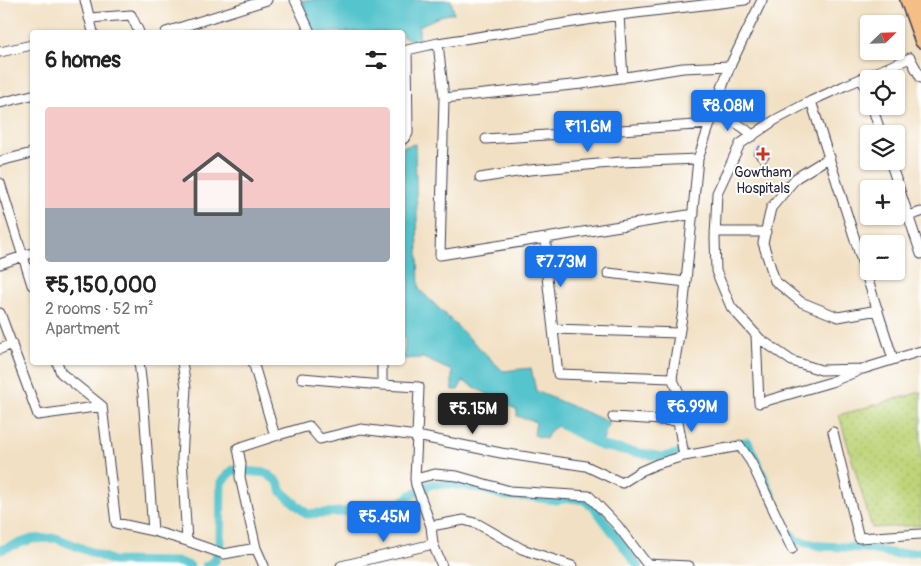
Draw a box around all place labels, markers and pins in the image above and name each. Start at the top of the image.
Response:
pin: ₹8.08M [687,90,769,132]
pin: ₹11.6M [547,110,629,153]
marker: Gowtham Hospitals [756,147,770,161]
place label: Gowtham Hospitals [734,164,792,197]
pin: ₹7.73M [520,246,602,288]
pin: ₹6.99M [651,390,733,433]
pin: ₹5.15M [432,392,514,435]
pin: ₹5.45M [343,500,425,543]

